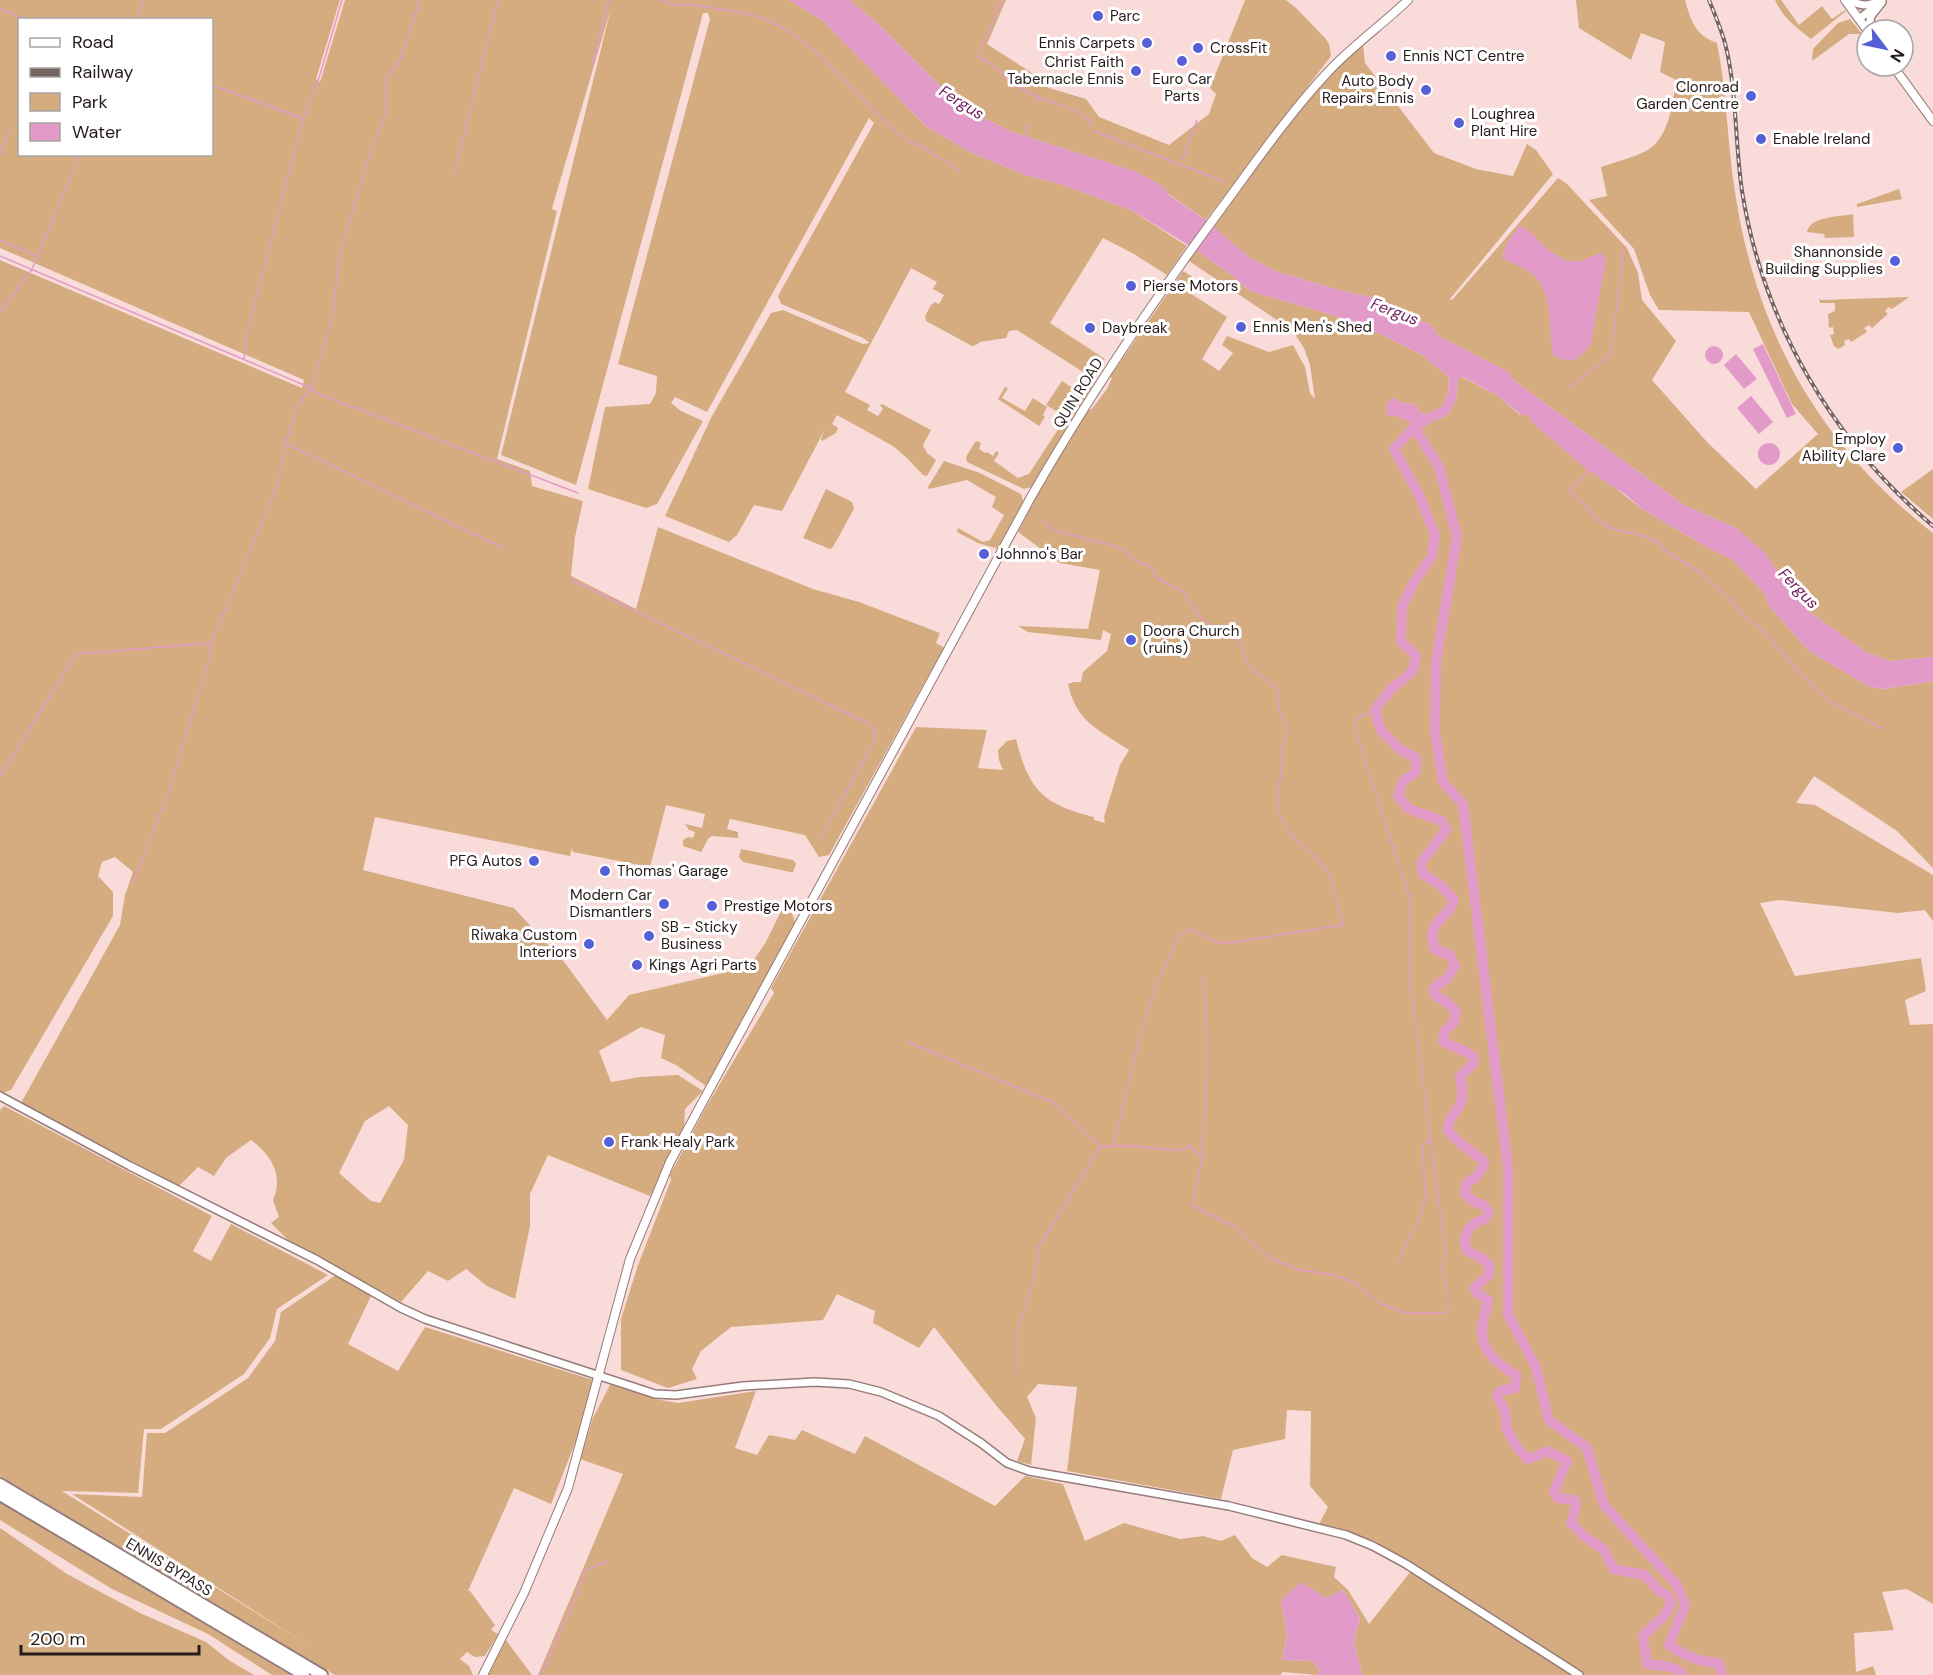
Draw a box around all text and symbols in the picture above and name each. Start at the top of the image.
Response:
place label: Parc [1110,6,1140,26]
marker: Parc [1091,9,1105,23]
legend [18,18,213,156]
north arrow [1855,18,1915,78]
text: Road [72,30,114,54]
place label: Ennis Carpets [1039,33,1135,53]
marker: Ennis Carpets [1140,36,1154,50]
place label: CrossFit [1210,38,1268,58]
marker: CrossFit [1191,41,1205,55]
text: N [1885,45,1909,66]
place label: Ennis NCT Centre [1403,46,1525,66]
marker: Ennis NCT Centre [1384,49,1398,63]
place label: Christ Faith Tabernacle Ennis [1007,52,1124,89]
marker: Euro Car Parts [1175,54,1189,68]
text: Railway [72,60,134,84]
marker: Christ Faith Tabernacle Ennis [1129,64,1143,78]
place label: Euro Car Parts [1152,69,1212,106]
place label: Auto Body Repairs Ennis [1322,71,1415,108]
place label: Clonroad Garden Centre [1636,77,1739,114]
water label: Fergus [935,80,988,124]
marker: Auto Body Repairs Ennis [1419,83,1433,97]
marker: Clonroad Garden Centre [1744,89,1758,103]
text: Park [72,90,108,114]
place label: Loughrea Plant Hire [1471,104,1537,141]
marker: Loughrea Plant Hire [1452,116,1466,130]
text: Water [72,120,122,144]
place label: Enable Ireland [1773,129,1870,149]
marker: Enable Ireland [1754,132,1768,146]
place label: Shannonside Building Supplies [1765,242,1883,279]
marker: Shannonside Building Supplies [1888,254,1902,268]
place label: Pierse Motors [1143,276,1238,296]
marker: Pierse Motors [1124,279,1138,293]
water label: Fergus [1368,293,1422,330]
place label: Ennis Men's Shed [1253,317,1372,337]
place label: Daybreak [1102,318,1168,338]
marker: Ennis Men's Shed [1234,320,1248,334]
marker: Daybreak [1083,321,1097,335]
street label: QUIN ROAD [1048,354,1108,432]
place label: Employ Ability Clare [1802,429,1887,466]
marker: Employ Ability Clare [1891,441,1905,455]
place label: Johnno's Bar [996,544,1084,564]
marker: Johnno's Bar [977,547,991,561]
water label: Fergus [1774,563,1823,613]
place label: Doora Church (ruins) [1143,621,1239,658]
marker: Doora Church (ruins) [1124,633,1138,647]
place label: PFG Autos [449,851,522,871]
marker: PFG Autos [527,854,541,868]
place label: Thomas' Garage [617,861,728,881]
marker: Thomas' Garage [598,864,612,878]
place label: Modern Car Dismantlers [570,885,652,922]
place label: Prestige Motors [724,896,833,916]
marker: Modern Car Dismantlers [657,897,671,911]
marker: Prestige Motors [705,899,719,913]
place label: SB - Sticky Business [661,917,738,954]
place label: Riwaka Custom Interiors [471,925,577,962]
marker: SB - Sticky Business [642,929,656,943]
marker: Riwaka Custom Interiors [582,937,596,951]
place label: Kings Agri Parts [649,955,757,975]
marker: Kings Agri Parts [630,958,644,972]
place label: Frank Healy Park [621,1132,736,1152]
marker: Frank Healy Park [602,1135,616,1149]
street label: ENNIS BYPASS [122,1533,216,1601]
scale bar [21,1618,200,1656]
text: 200 m [30,1627,86,1651]

